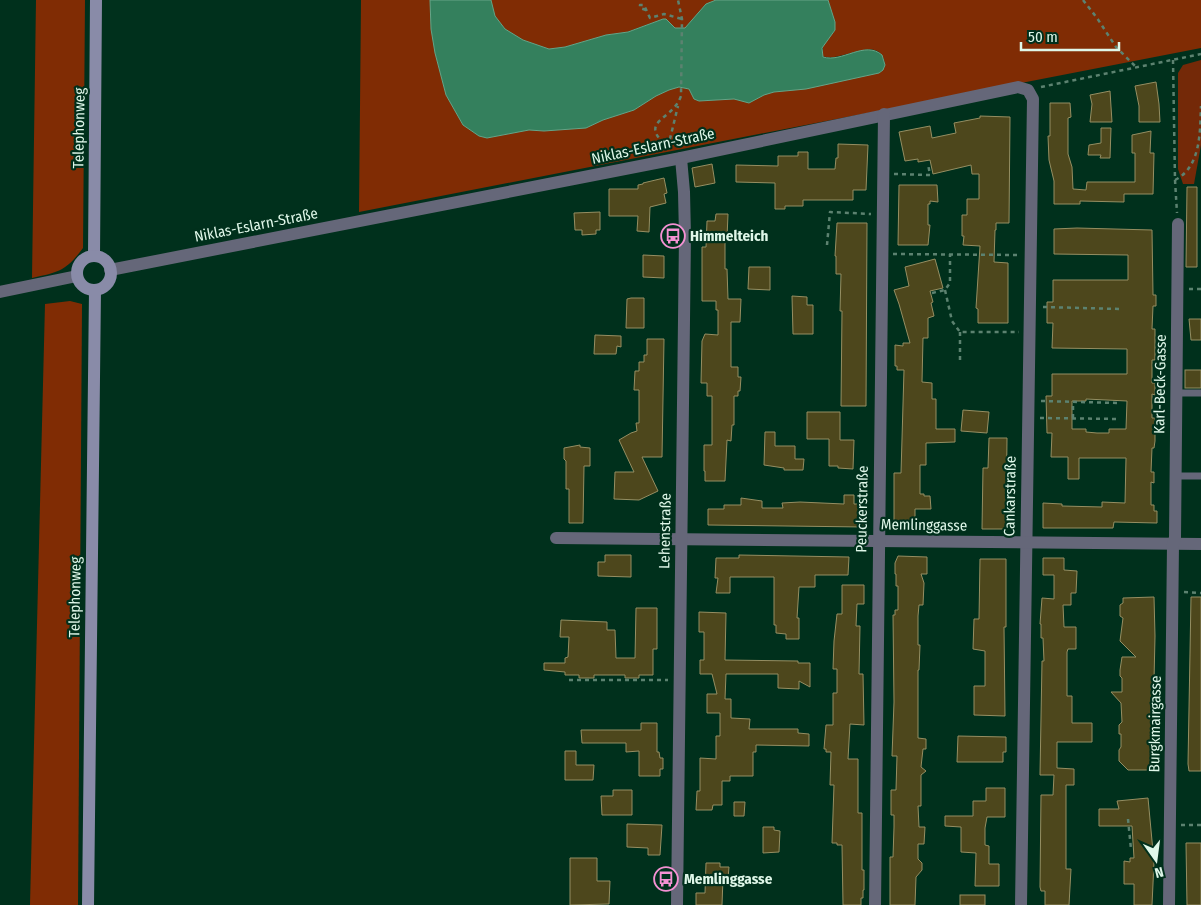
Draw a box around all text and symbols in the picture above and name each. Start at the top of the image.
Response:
scale bar [1021,20,1118,52]
text: 50 m [1028,28,1058,46]
street label: Telephonweg [69,87,89,169]
street label: Niklas-Eslarn-Straße [590,124,716,168]
street label: Niklas-Eslarn-Straße [193,204,319,246]
bus stop icon: Himmelteich [660,223,686,249]
place label: Himmelteich [690,227,769,245]
street label: Karl-Beck-Gasse [1150,334,1170,434]
street label: Cankarstraße [1000,455,1020,537]
street label: Peuckerstraße [852,465,872,553]
street label: Lehenstraße [655,493,675,569]
street label: Memlinggasse [881,515,967,535]
street label: Telephonweg [65,556,85,638]
street label: Burgkmairgasse [1145,675,1165,773]
north arrow [1131,835,1181,885]
text: N [1153,863,1165,881]
bus stop icon: Memlinggasse [653,866,679,892]
place label: Memlinggasse [684,870,773,888]

